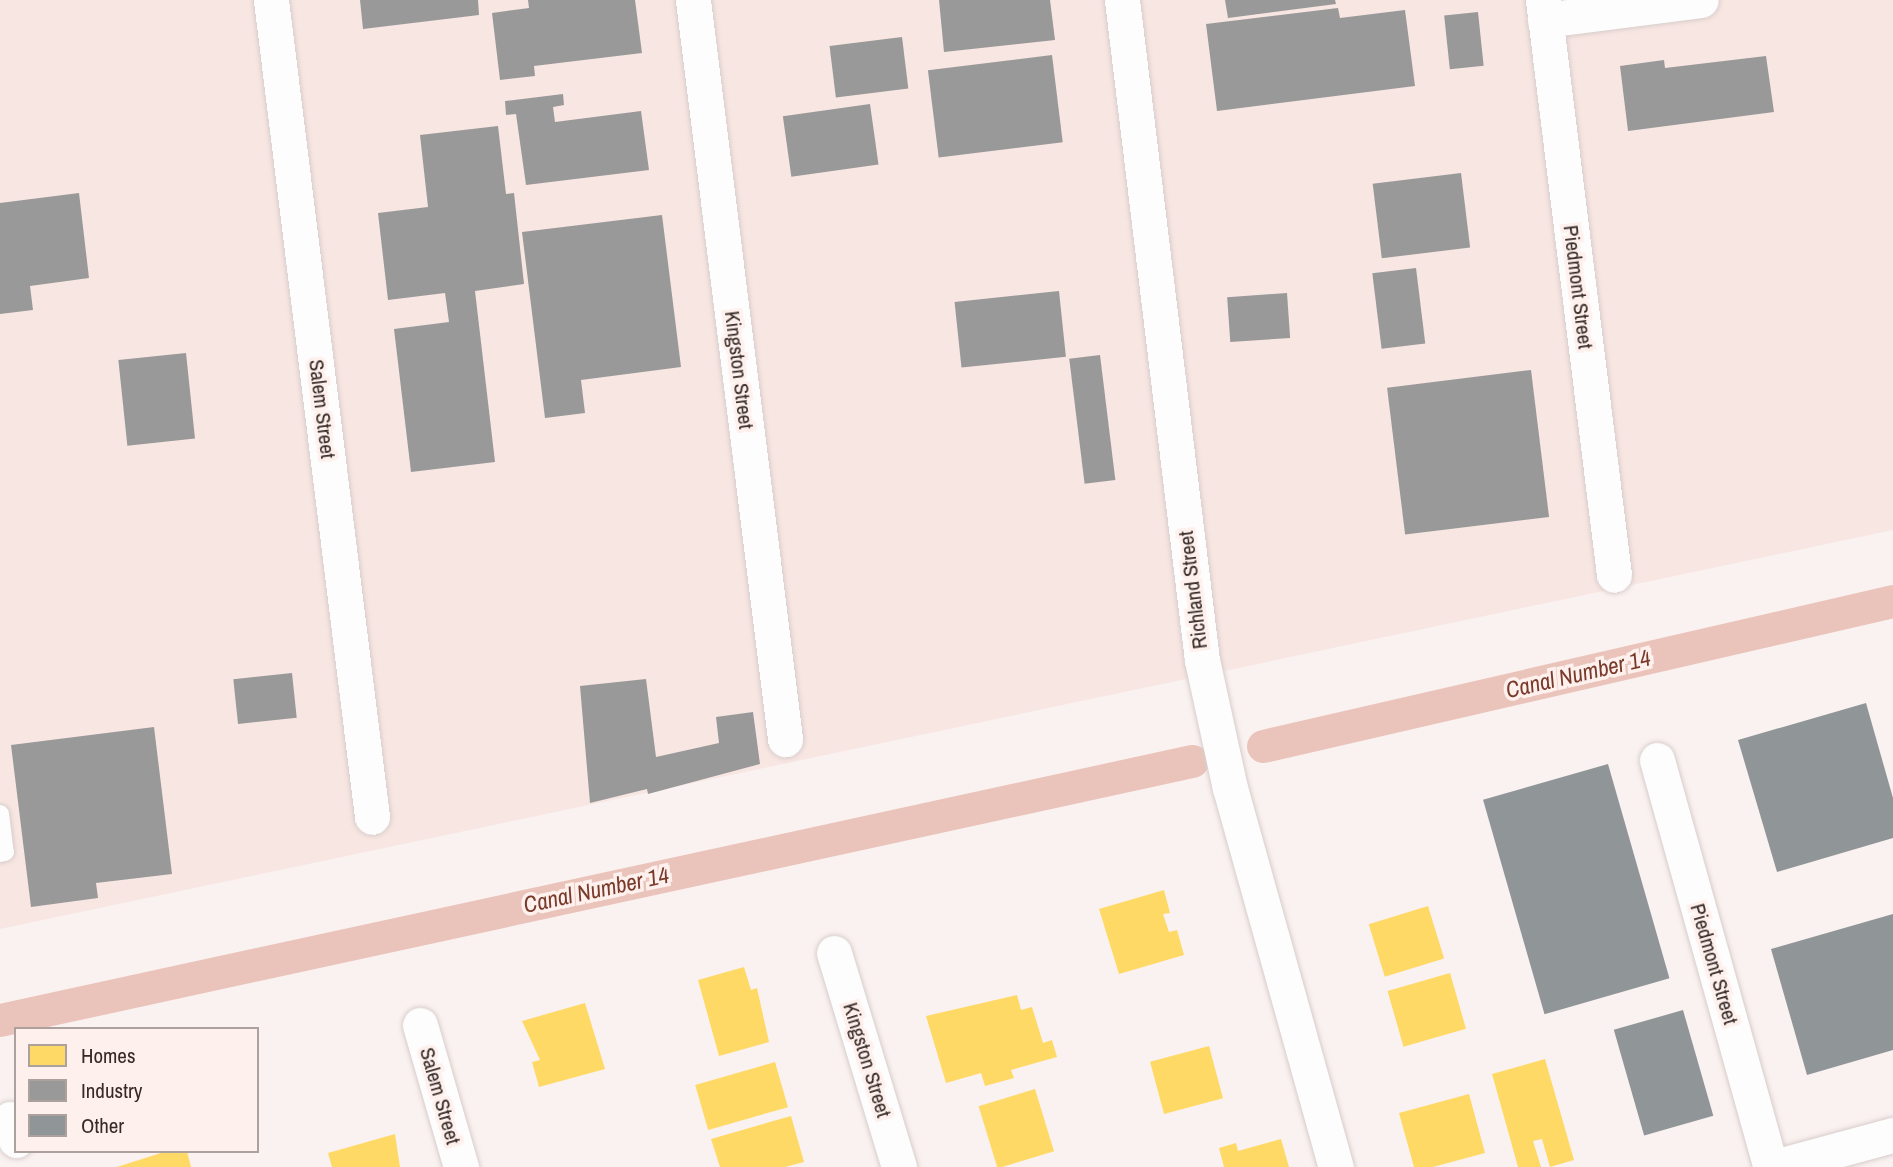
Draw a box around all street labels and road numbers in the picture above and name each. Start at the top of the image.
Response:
street label: Piedmont Street [1558,224,1598,350]
street label: Kingston Street [719,310,759,430]
street label: Salem Street [303,358,341,460]
street label: Richland Street [1173,530,1213,650]
street label: Piedmont Street [1685,901,1743,1027]
street label: Kingston Street [838,1000,896,1120]
street label: Salem Street [414,1045,466,1147]

